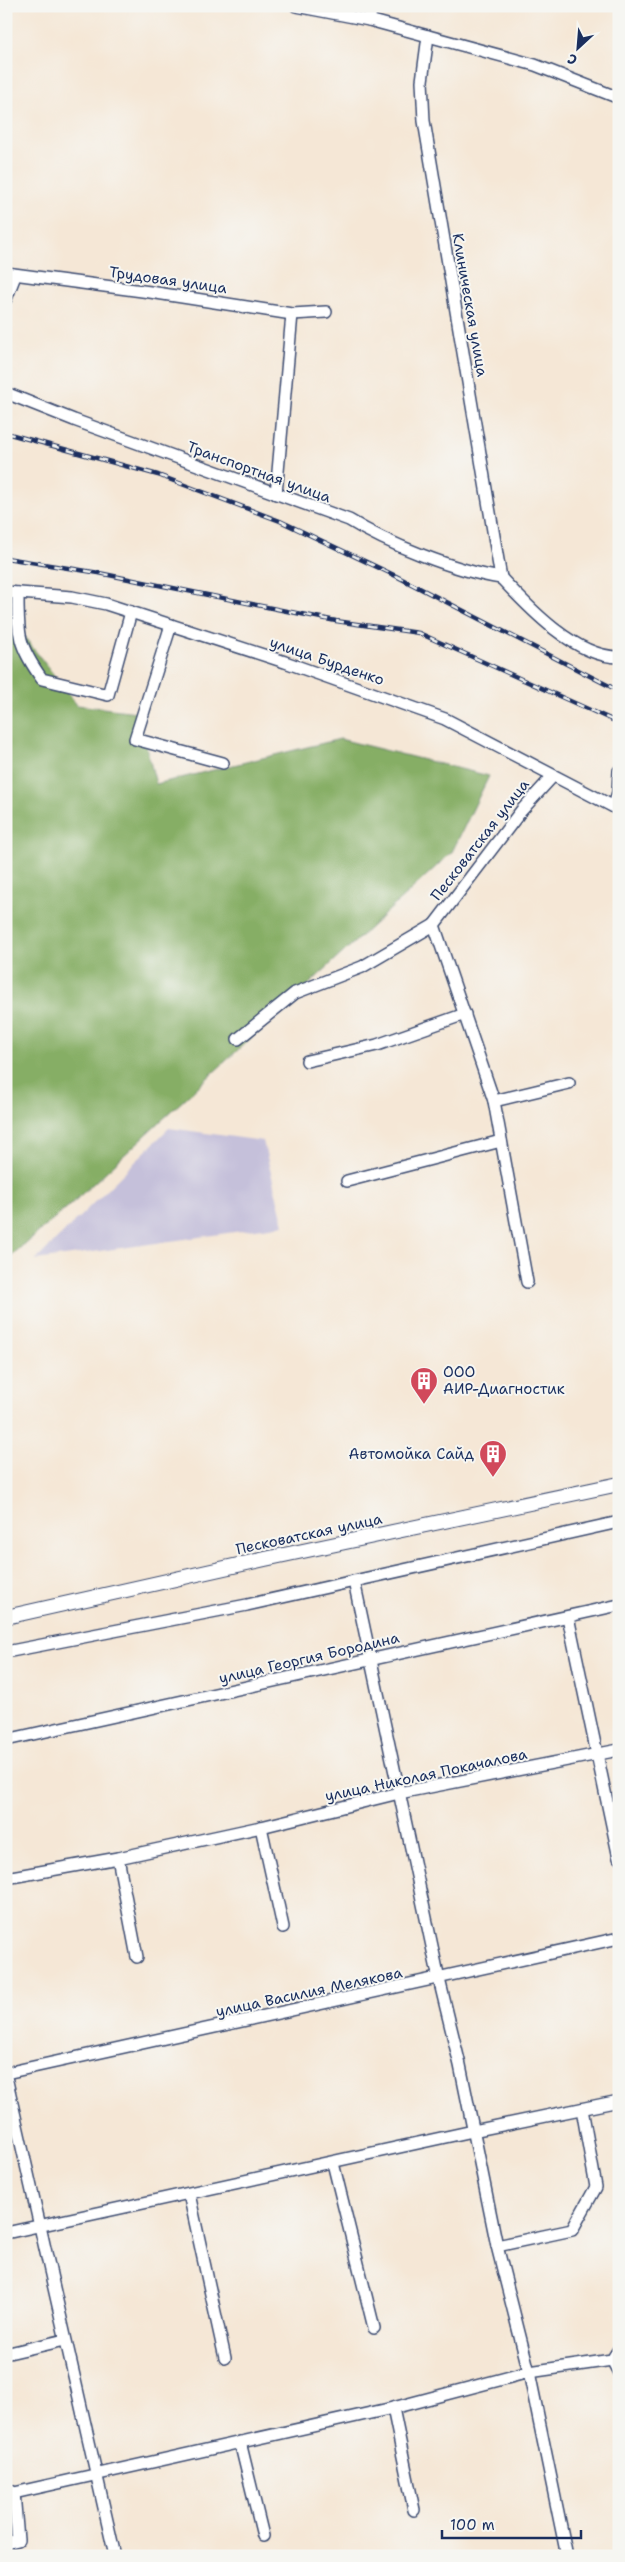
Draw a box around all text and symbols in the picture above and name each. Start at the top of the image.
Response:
north arrow [552,22,602,72]
text: С [564,50,580,70]
street label: Клиническая улица [448,232,493,379]
street label: Трудовая улица [108,262,229,298]
street label: Транспортная улица [184,437,334,508]
street label: улица Бурденко [267,632,387,690]
street label: Песковатская улица [426,775,534,905]
place label: ООО АИР-Диагностик [443,1362,565,1399]
building icon: ООО АИР-Диагностик [409,1366,439,1405]
building icon: Автомойка Сайд [478,1439,508,1478]
place label: Автомойка Сайд [349,1444,474,1464]
street label: Песковатская улица [234,1509,385,1559]
street label: улица Георгия Бородина [217,1627,402,1688]
street label: улица Николая Покачалова [323,1744,530,1806]
street label: улица Василия Мелякова [214,1962,405,2022]
scale bar [442,2507,581,2539]
text: 100 m [450,2515,495,2535]

